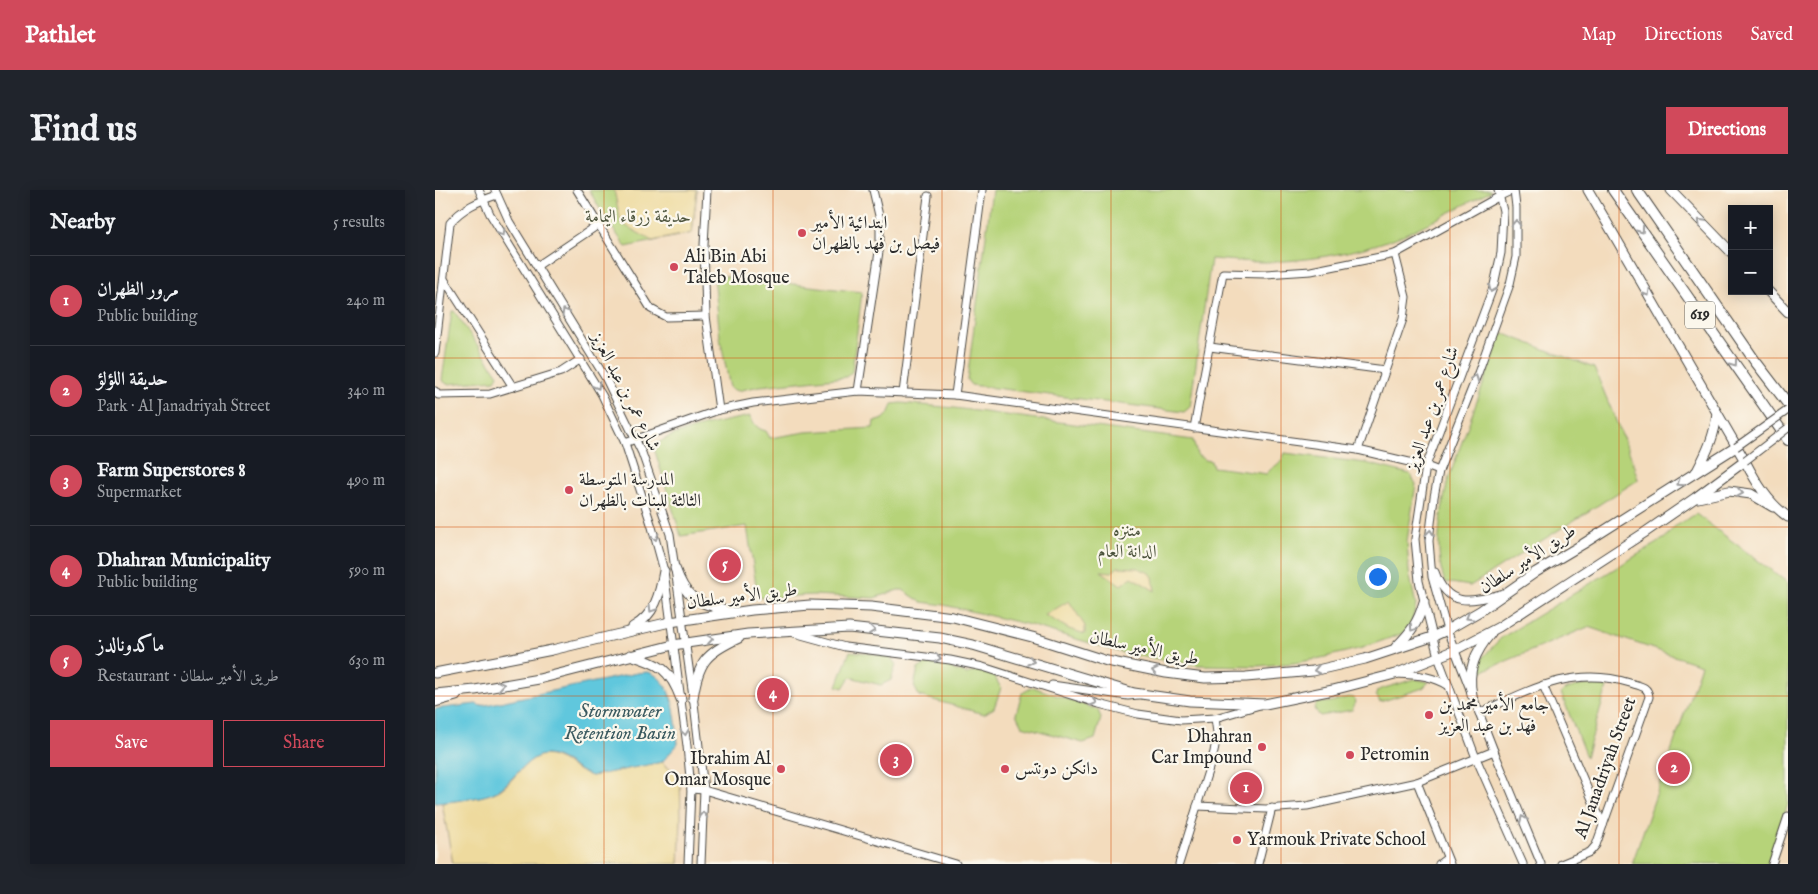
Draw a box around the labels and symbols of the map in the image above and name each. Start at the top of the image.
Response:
park label: حديقة زرقاء اليمامة [585,206,691,229]
place label: ابتدائية الأمير فيصل بن فهد بالظهران [810,209,940,256]
one-way arrow [1511,218,1521,226]
one-way arrow [1698,218,1707,227]
one-way arrow [1635,224,1644,234]
marker: ابتدائية الأمير فيصل بن فهد بالظهران [796,227,808,239]
one-way arrow [495,228,505,237]
place label: Ali Bin Abi Taleb Mosque [683,246,789,290]
marker: Ali Bin Abi Taleb Mosque [668,261,680,273]
one-way arrow [1488,285,1498,293]
one-way arrow [1640,288,1650,297]
road number: 619 [1685,302,1715,328]
one-way arrow [562,308,572,317]
street label: شارع عمر بن عبد العزيز [582,327,665,456]
street label: شارع عمر بن عبد العزيز [1400,344,1467,477]
one-way arrow [1728,357,1737,367]
one-way arrow [1470,375,1480,383]
one-way arrow [590,381,600,390]
place label: المدرسة المتوسطة الثالثة للبنات بالظهران [579,469,701,513]
one-way arrow [1677,477,1686,486]
marker: المدرسة المتوسطة الثالثة للبنات بالظهران [563,484,575,496]
one-way arrow [1735,487,1744,497]
street label: طريق الأمير سلطان [1473,518,1581,600]
park label: متنزه الدانة العام [1097,520,1157,567]
one-way arrow [1424,529,1435,537]
one-way arrow [649,533,659,541]
pin: 5 [709,546,741,584]
your location [1365,564,1391,590]
street label: طريق الأمير سلطان [685,576,799,615]
one-way arrow [649,603,659,612]
one-way arrow [1466,610,1475,620]
street label: طريق الأمير سلطان [1087,623,1201,672]
one-way arrow [1409,623,1419,632]
one-way arrow [868,624,876,635]
one-way arrow [707,634,715,645]
one-way arrow [935,652,943,663]
one-way arrow [1027,655,1035,665]
one-way arrow [1312,664,1321,675]
one-way arrow [1151,666,1159,677]
pin: 4 [757,675,789,713]
one-way arrow [496,681,505,691]
place label: جامع الأمير محمد بن فهد بن عبد العزيز [1437,691,1549,738]
street label: Al Janadriyah Street [1569,694,1642,843]
one-way arrow [1089,696,1097,706]
water label: Stormwater Retention Basin [564,700,676,746]
marker: جامع الأمير محمد بن فهد بن عبد العزيز [1423,709,1435,721]
place label: Dhahran Car Impound [1151,726,1252,770]
one-way arrow [680,728,690,736]
pin: 3 [880,741,912,779]
marker: Dhahran Car Impound [1256,741,1268,753]
place label: Petromin [1360,744,1430,767]
place label: Ibrahim Al Omar Mosque [665,748,771,792]
marker: Petromin [1344,749,1356,761]
pin: 2 [1658,749,1690,787]
place label: دانكن دونتس [1015,758,1098,781]
marker: Ibrahim Al Omar Mosque [775,763,787,775]
marker: دانكن دونتس [999,763,1011,775]
pin: 1 [1230,769,1262,807]
one-way arrow [697,811,708,819]
one-way arrow [1518,815,1529,824]
place label: Yarmouk Private School [1247,829,1426,852]
marker: Yarmouk Private School [1231,834,1243,846]

